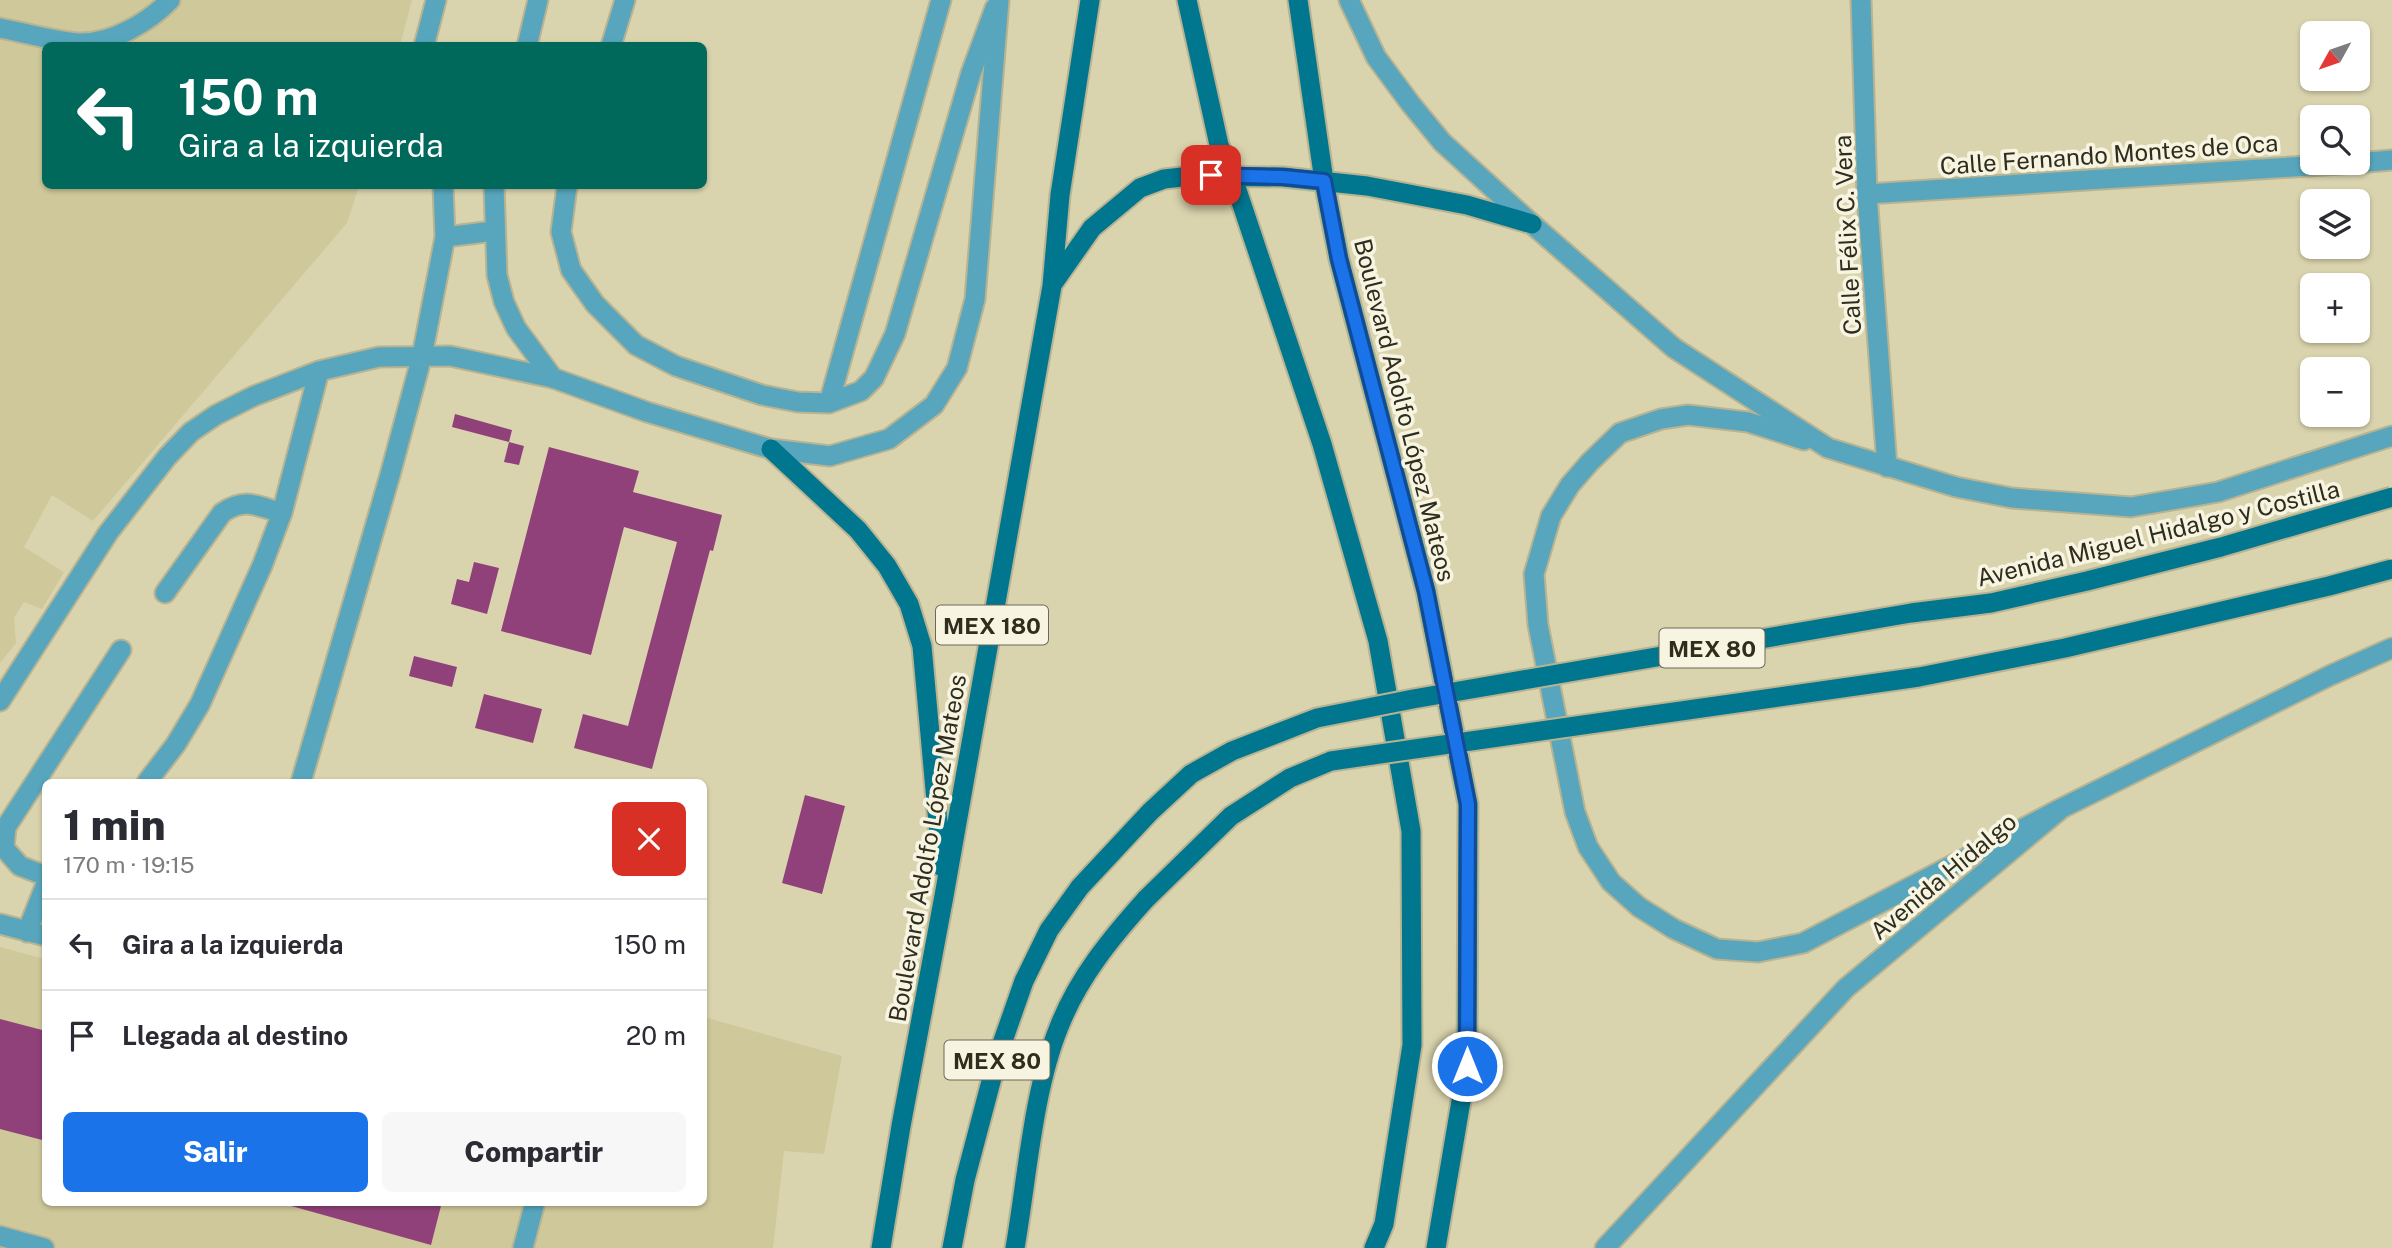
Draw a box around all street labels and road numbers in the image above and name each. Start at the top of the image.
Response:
street label: Calle Fernando Montes de Oca [1939,128,2279,180]
street label: Calle Félix C. Vera [1828,134,1866,336]
street label: Boulevard Adolfo López Mateos [1349,236,1461,584]
street label: Avenida Miguel Hidalgo y Costilla [1974,474,2342,592]
road number: MEX 180 [936,606,1048,645]
road number: MEX 80 [1660,628,1764,668]
street label: Boulevard Adolfo López Mateos [883,672,971,1024]
street label: Avenida Hidalgo [1864,807,2022,945]
road number: MEX 80 [944,1040,1050,1079]

